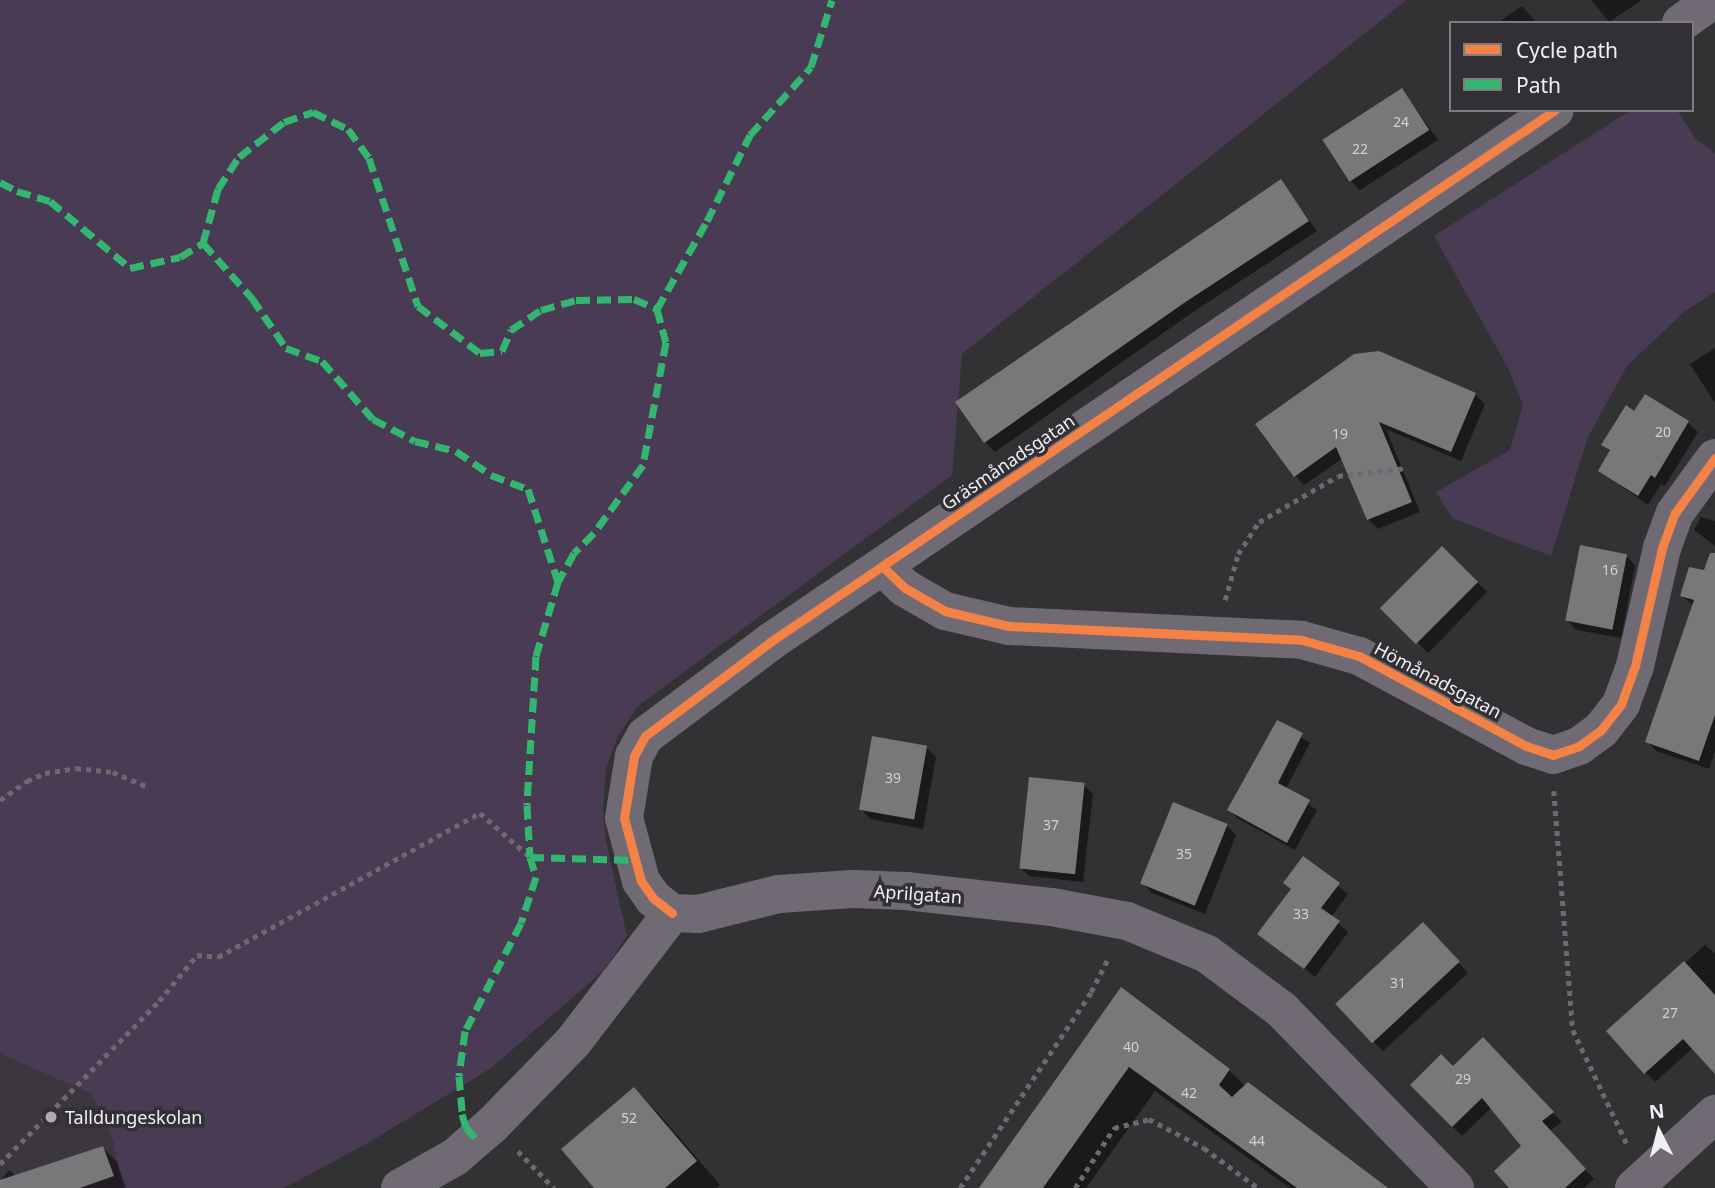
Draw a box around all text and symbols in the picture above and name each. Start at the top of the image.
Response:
legend [1449,21,1694,112]
text: Cycle path [1516,36,1618,64]
text: Path [1516,71,1561,99]
house number: 24 [1393,114,1409,130]
house number: 22 [1352,141,1368,157]
street label: Gräsmånadsgatan [937,410,1079,514]
house number: 20 [1655,424,1671,440]
house number: 19 [1332,426,1348,442]
house number: 16 [1602,562,1618,578]
street label: Hömånadsgatan [1371,637,1505,723]
house number: 39 [885,770,901,786]
house number: 37 [1043,817,1059,833]
house number: 35 [1176,846,1192,862]
street label: Aprilgatan [873,880,963,908]
house number: 33 [1293,906,1309,922]
house number: 31 [1390,975,1406,991]
house number: 27 [1662,1005,1678,1021]
house number: 40 [1123,1039,1139,1055]
house number: 29 [1455,1071,1471,1087]
house number: 42 [1181,1085,1197,1101]
north arrow [1624,1097,1694,1167]
text: N [1648,1097,1666,1125]
place label: Talldungeskolan [65,1106,202,1128]
marker: Talldungeskolan [43,1109,59,1125]
house number: 52 [621,1110,637,1126]
house number: 44 [1249,1133,1265,1149]

